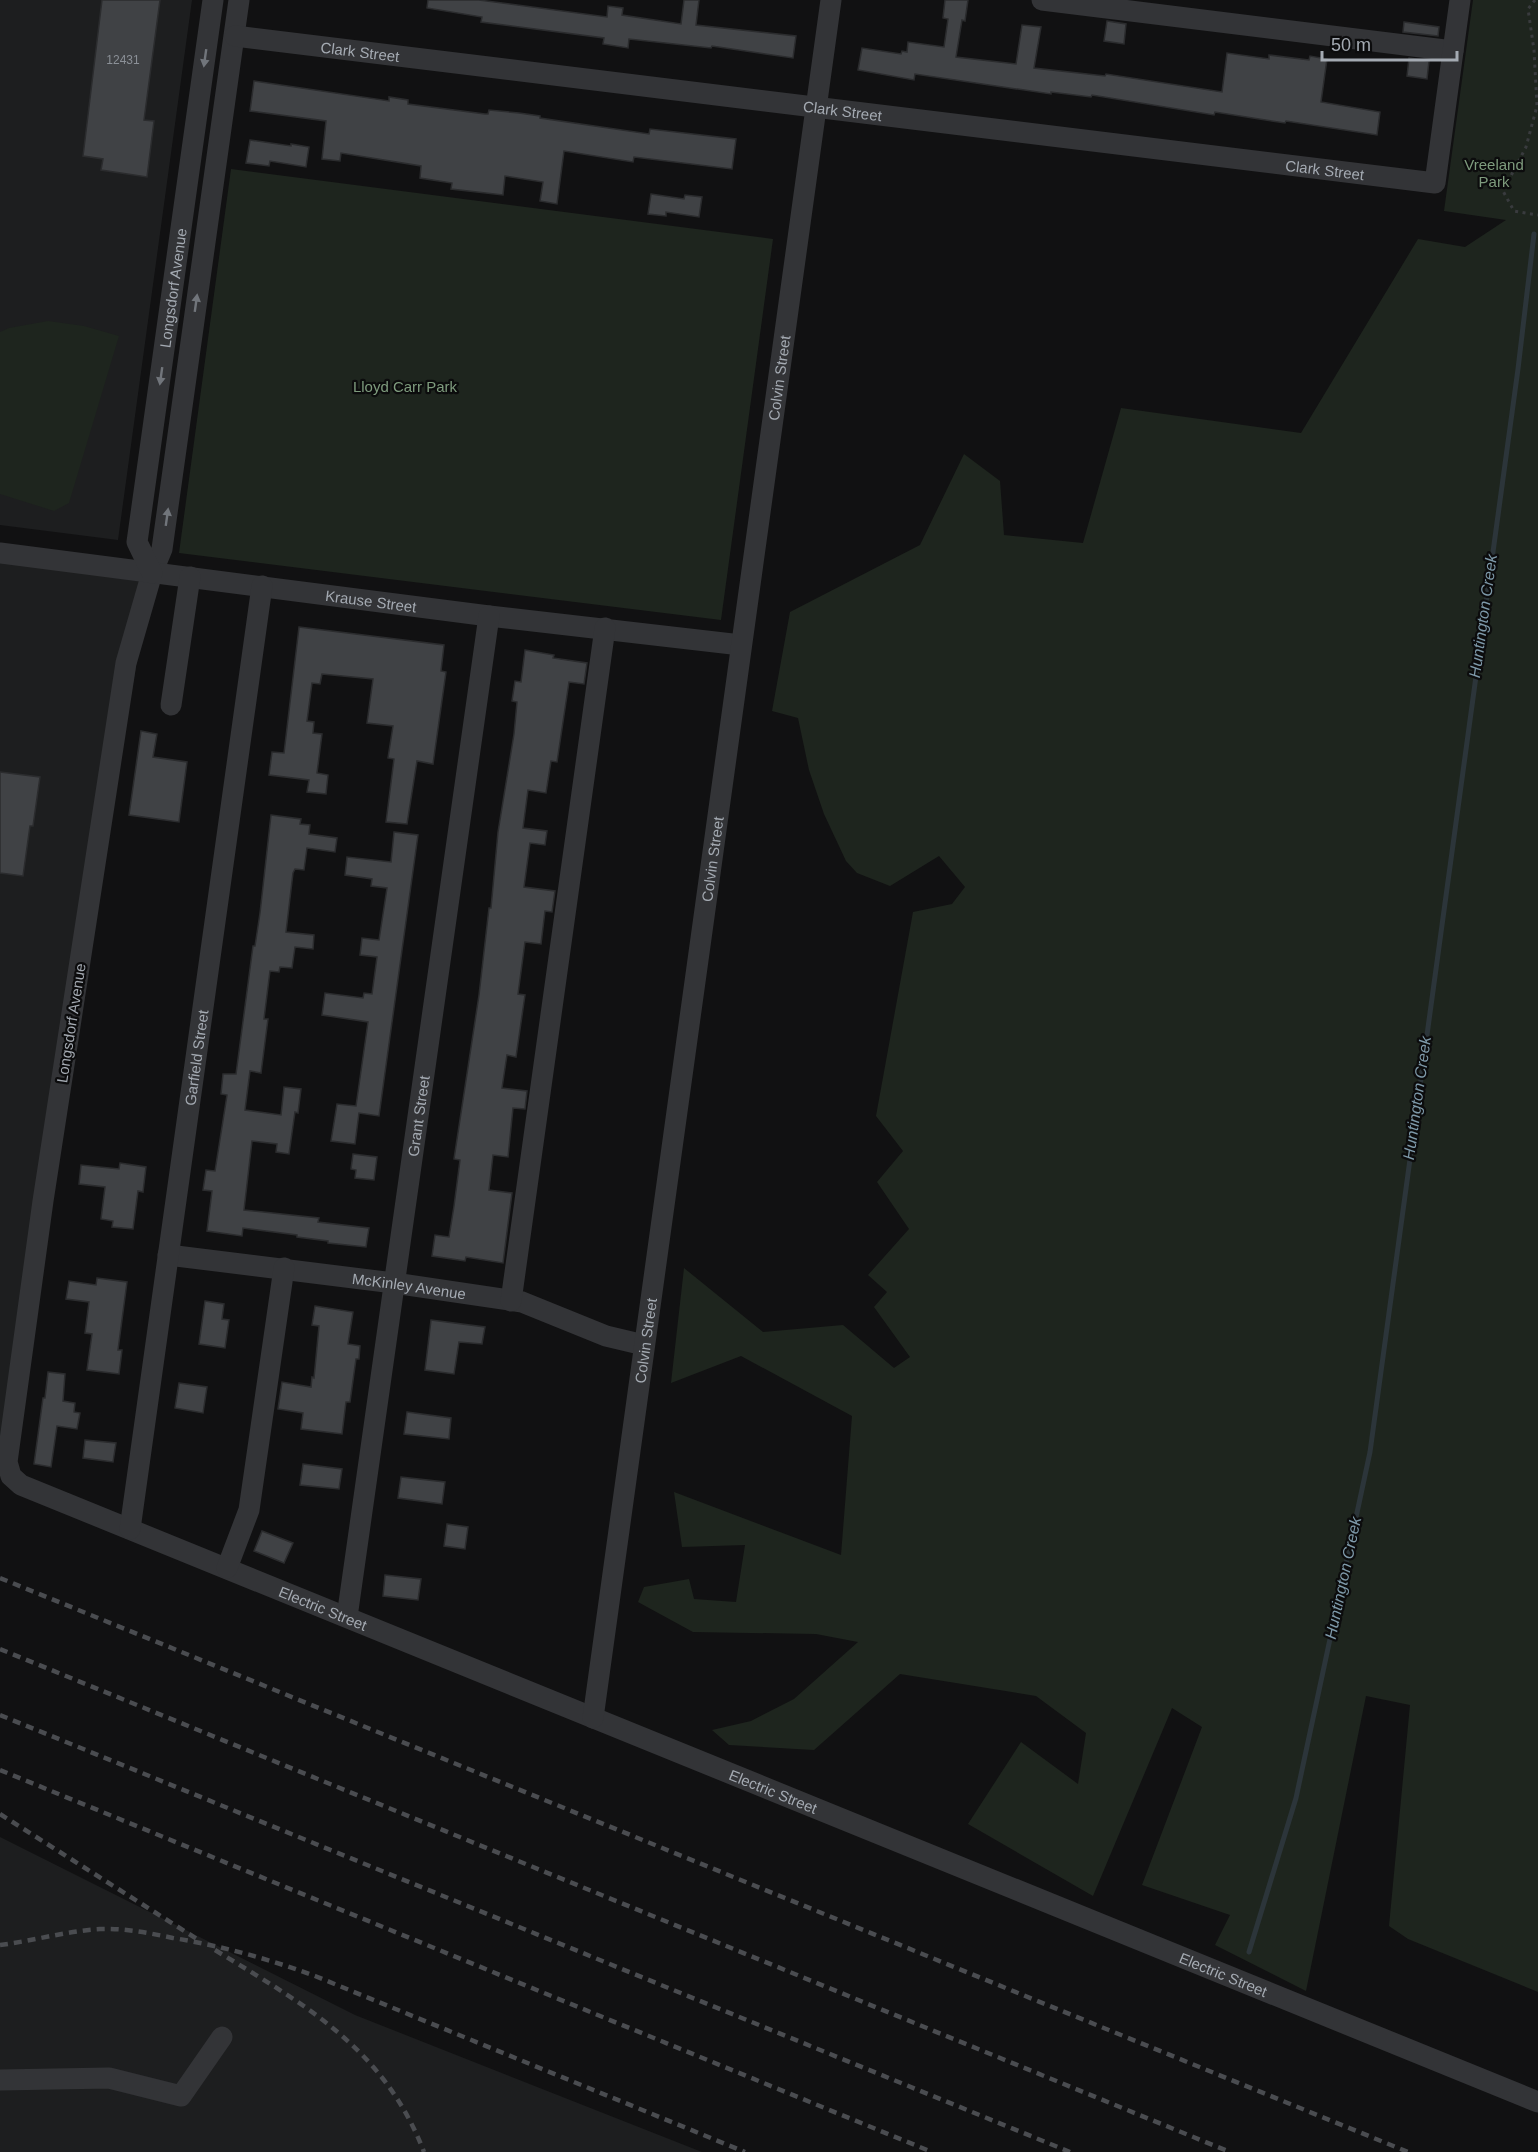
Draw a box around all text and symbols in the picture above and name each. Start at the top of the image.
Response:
scale bar [1322,24,1457,62]
text: 50 m [1331,35,1371,55]
street label: Clark Street [320,38,401,65]
one-way arrow [200,49,209,68]
house number: 12431 [106,53,140,67]
street label: Clark Street [802,97,884,124]
street label: Clark Street [1284,156,1366,183]
park label: Vreeland Park [1464,156,1524,190]
street label: Longsdorf Avenue [156,227,189,349]
one-way arrow [192,293,201,312]
street label: Colvin Street [764,333,793,422]
one-way arrow [156,366,165,385]
park label: Lloyd Carr Park [353,378,458,395]
one-way arrow [162,507,171,526]
water label: Huntington Creek [1466,552,1500,679]
street label: Krause Street [324,586,418,615]
street label: Colvin Street [698,815,726,903]
street label: Longsdorf Avenue [53,962,89,1084]
street label: Garfield Street [181,1008,211,1107]
water label: Huntington Creek [1400,1034,1434,1161]
street label: Grant Street [404,1074,432,1158]
street label: McKinley Avenue [351,1269,467,1302]
street label: Colvin Street [631,1296,660,1384]
water label: Huntington Creek [1322,1514,1364,1641]
street label: Electric Street [277,1582,370,1634]
street label: Electric Street [727,1765,821,1817]
street label: Electric Street [1177,1949,1271,2000]

